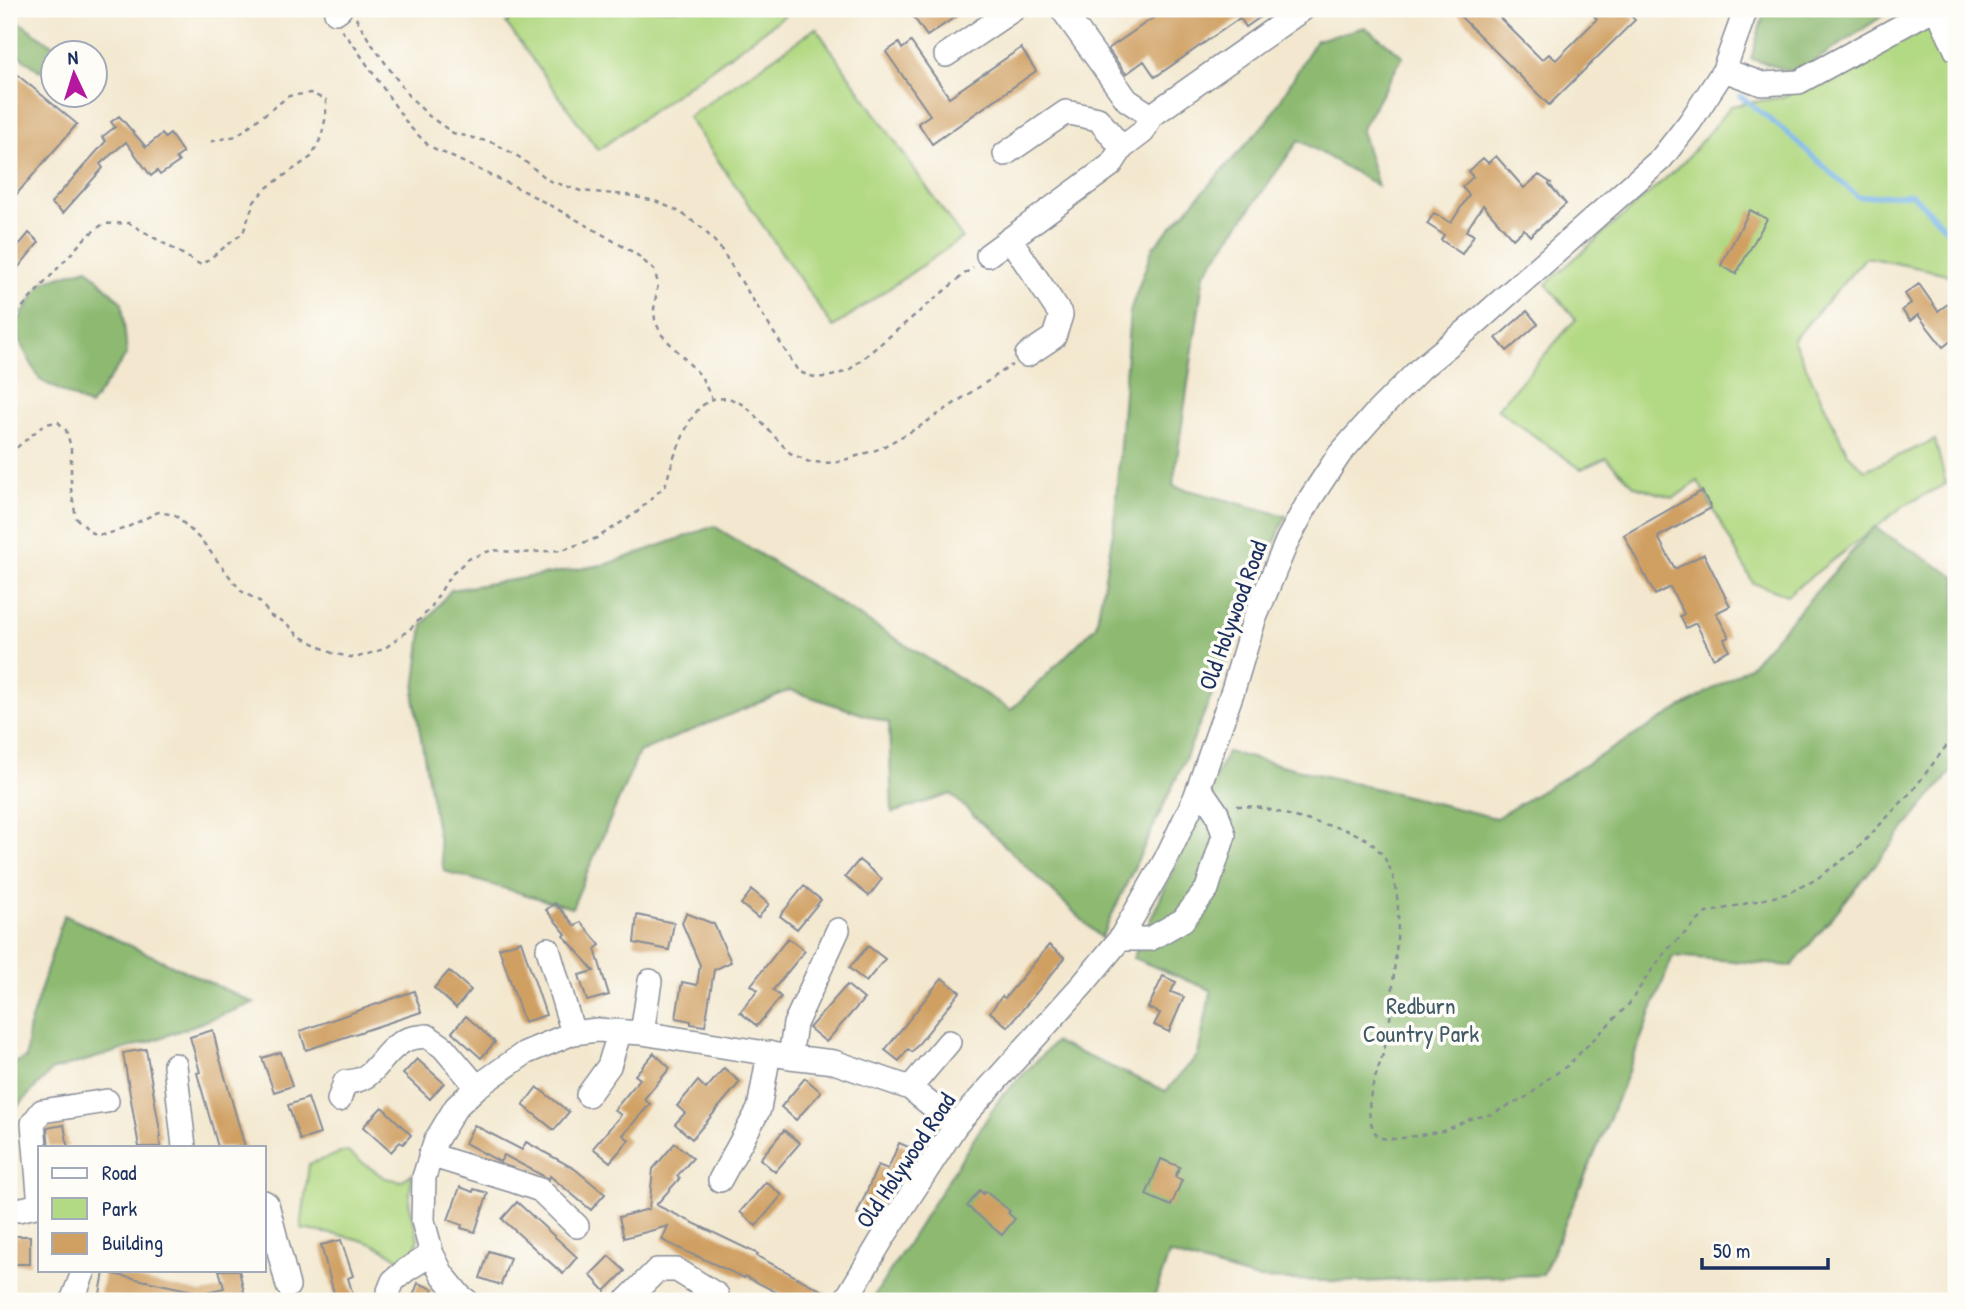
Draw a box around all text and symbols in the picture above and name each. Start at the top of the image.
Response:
north arrow [38,38,108,108]
text: N [67,44,79,70]
street label: Old Holywood Road [1190,536,1274,694]
park label: Redburn Country Park [1363,989,1479,1049]
street label: Old Holywood Road [848,1086,962,1234]
legend [38,1146,266,1272]
text: Road [102,1158,136,1187]
text: Park [102,1194,137,1223]
scale bar [1702,1226,1828,1270]
text: Building [102,1228,163,1257]
text: 50 m [1713,1236,1750,1265]

